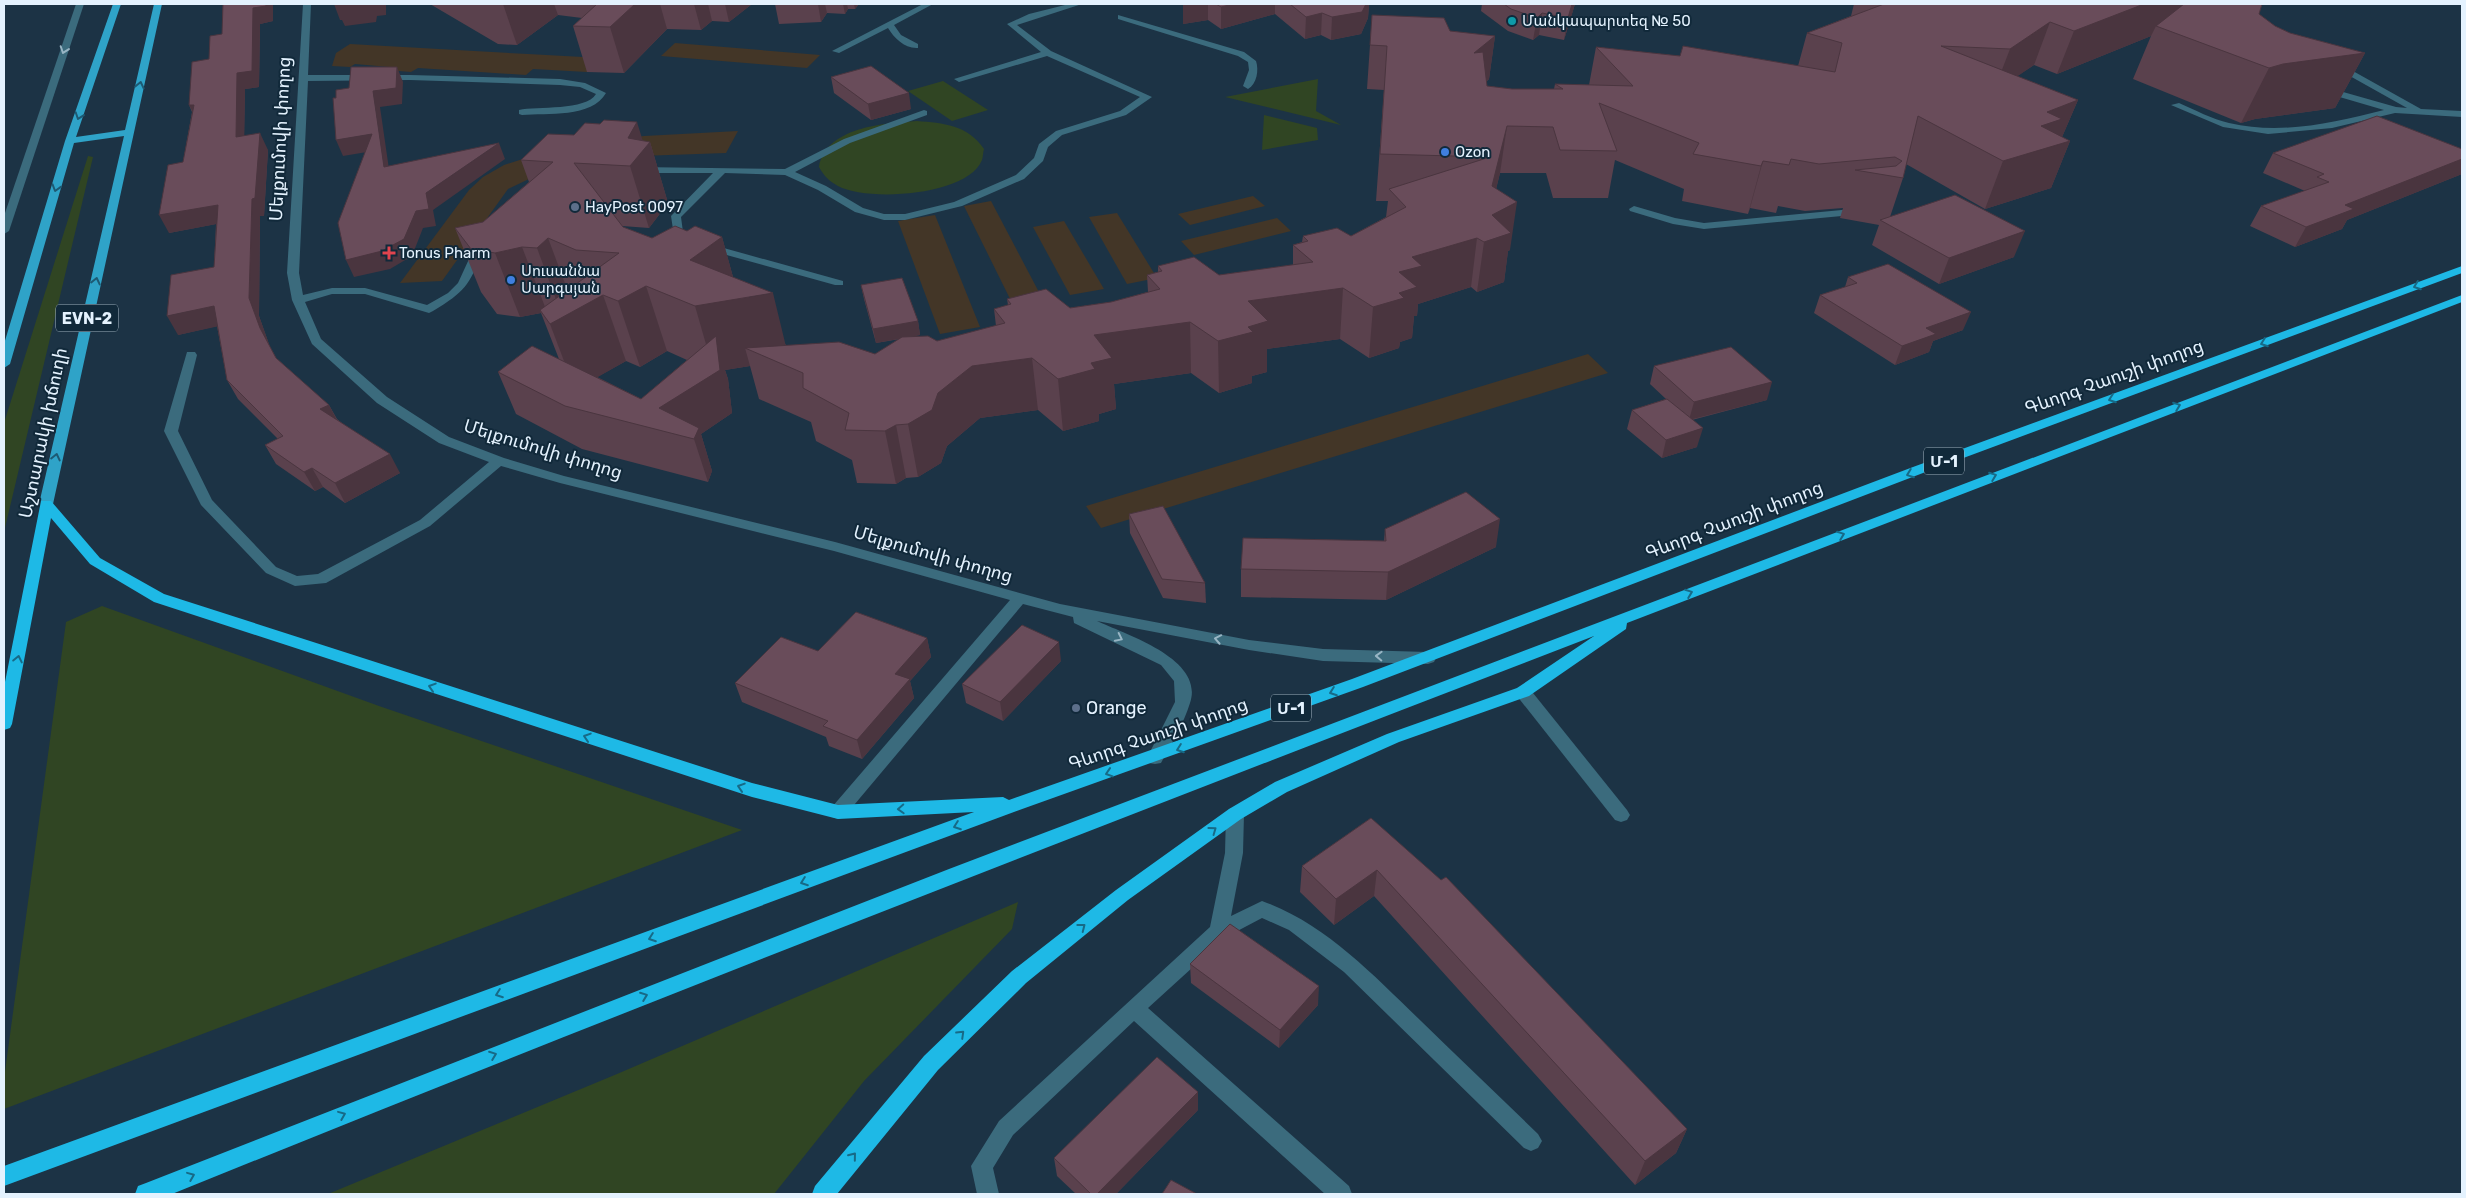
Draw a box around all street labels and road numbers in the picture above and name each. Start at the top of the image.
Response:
street label: Մելքումովի փողոց [265,56,295,222]
road number: EVN-2 [56,304,118,332]
street label: Գևորգ Չաուշի փողոց [2022,334,2206,420]
street label: Աշտարակի խճուղի [14,346,72,520]
street label: Մելքումովի փողոց [461,414,625,484]
road number: Մ-1 [1924,448,1964,474]
street label: Գևորգ Չաուշի փողոց [1642,476,1826,564]
street label: Մելքումովի փողոց [851,521,1015,587]
street label: Գևորգ Չաուշի փողոց [1065,693,1251,775]
road number: Մ-1 [1271,694,1311,721]

